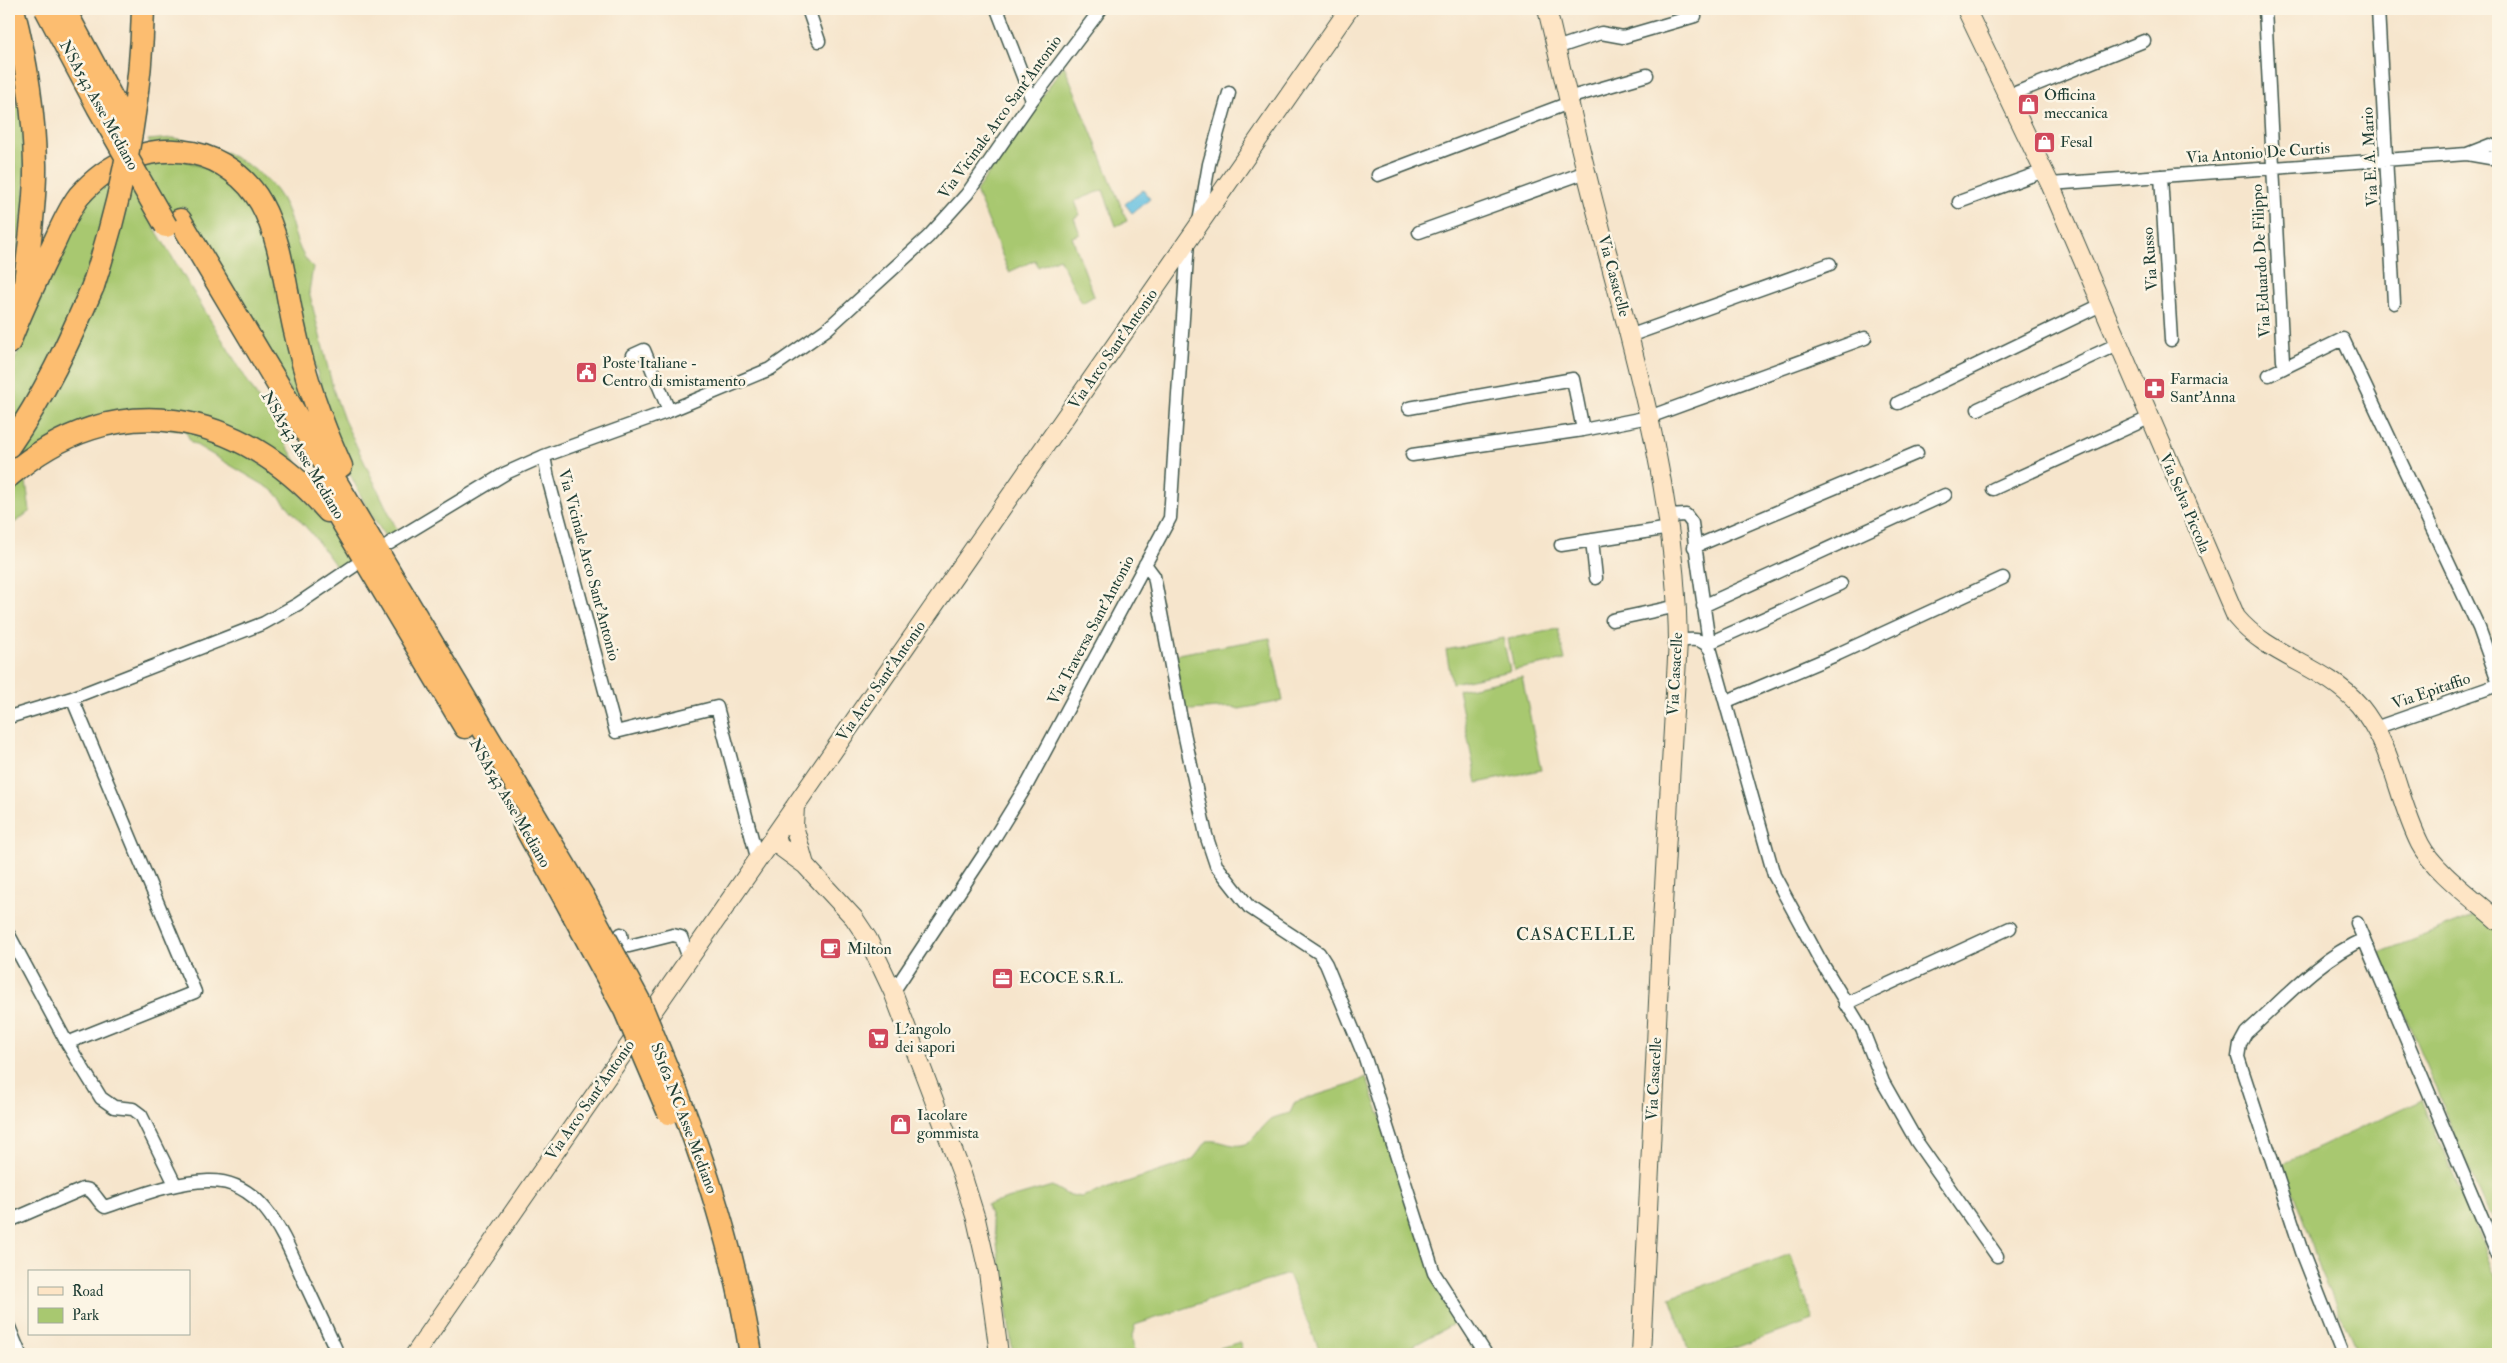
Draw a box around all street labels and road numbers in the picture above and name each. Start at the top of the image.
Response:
street label: Via Vicinale Arco Sant'Antonio [934,31,1066,203]
street label: NSA543 Asse Mediano [55,36,143,174]
street label: Via E. A. Mario [2357,106,2383,207]
street label: Via Antonio De Curtis [2186,138,2330,168]
street label: Via Eduardo De Filippo [2247,183,2276,338]
street label: Via Russo [2138,226,2162,291]
street label: Via Casacelle [1594,233,1635,319]
street label: Via Arco Sant'Antonio [1064,285,1162,413]
street label: NSA543 Asse Mediano [257,387,349,523]
street label: Via Selva Piccola [2155,450,2215,556]
street label: Via Vicinale Arco Sant'Antonio [554,467,624,663]
street label: Via Traversa Sant'Antonio [1043,552,1139,708]
street label: Via Arco Sant'Antonio [832,617,930,745]
street label: Via Casacelle [1663,631,1687,716]
street label: Via Epitaffio [2389,668,2473,715]
street label: NSA543 Asse Mediano [465,735,555,871]
street label: Via Arco Sant'Antonio [541,1036,639,1164]
street label: Via Casacelle [1642,1036,1666,1121]
street label: SS162 NC Asse Mediano [646,1040,722,1196]

